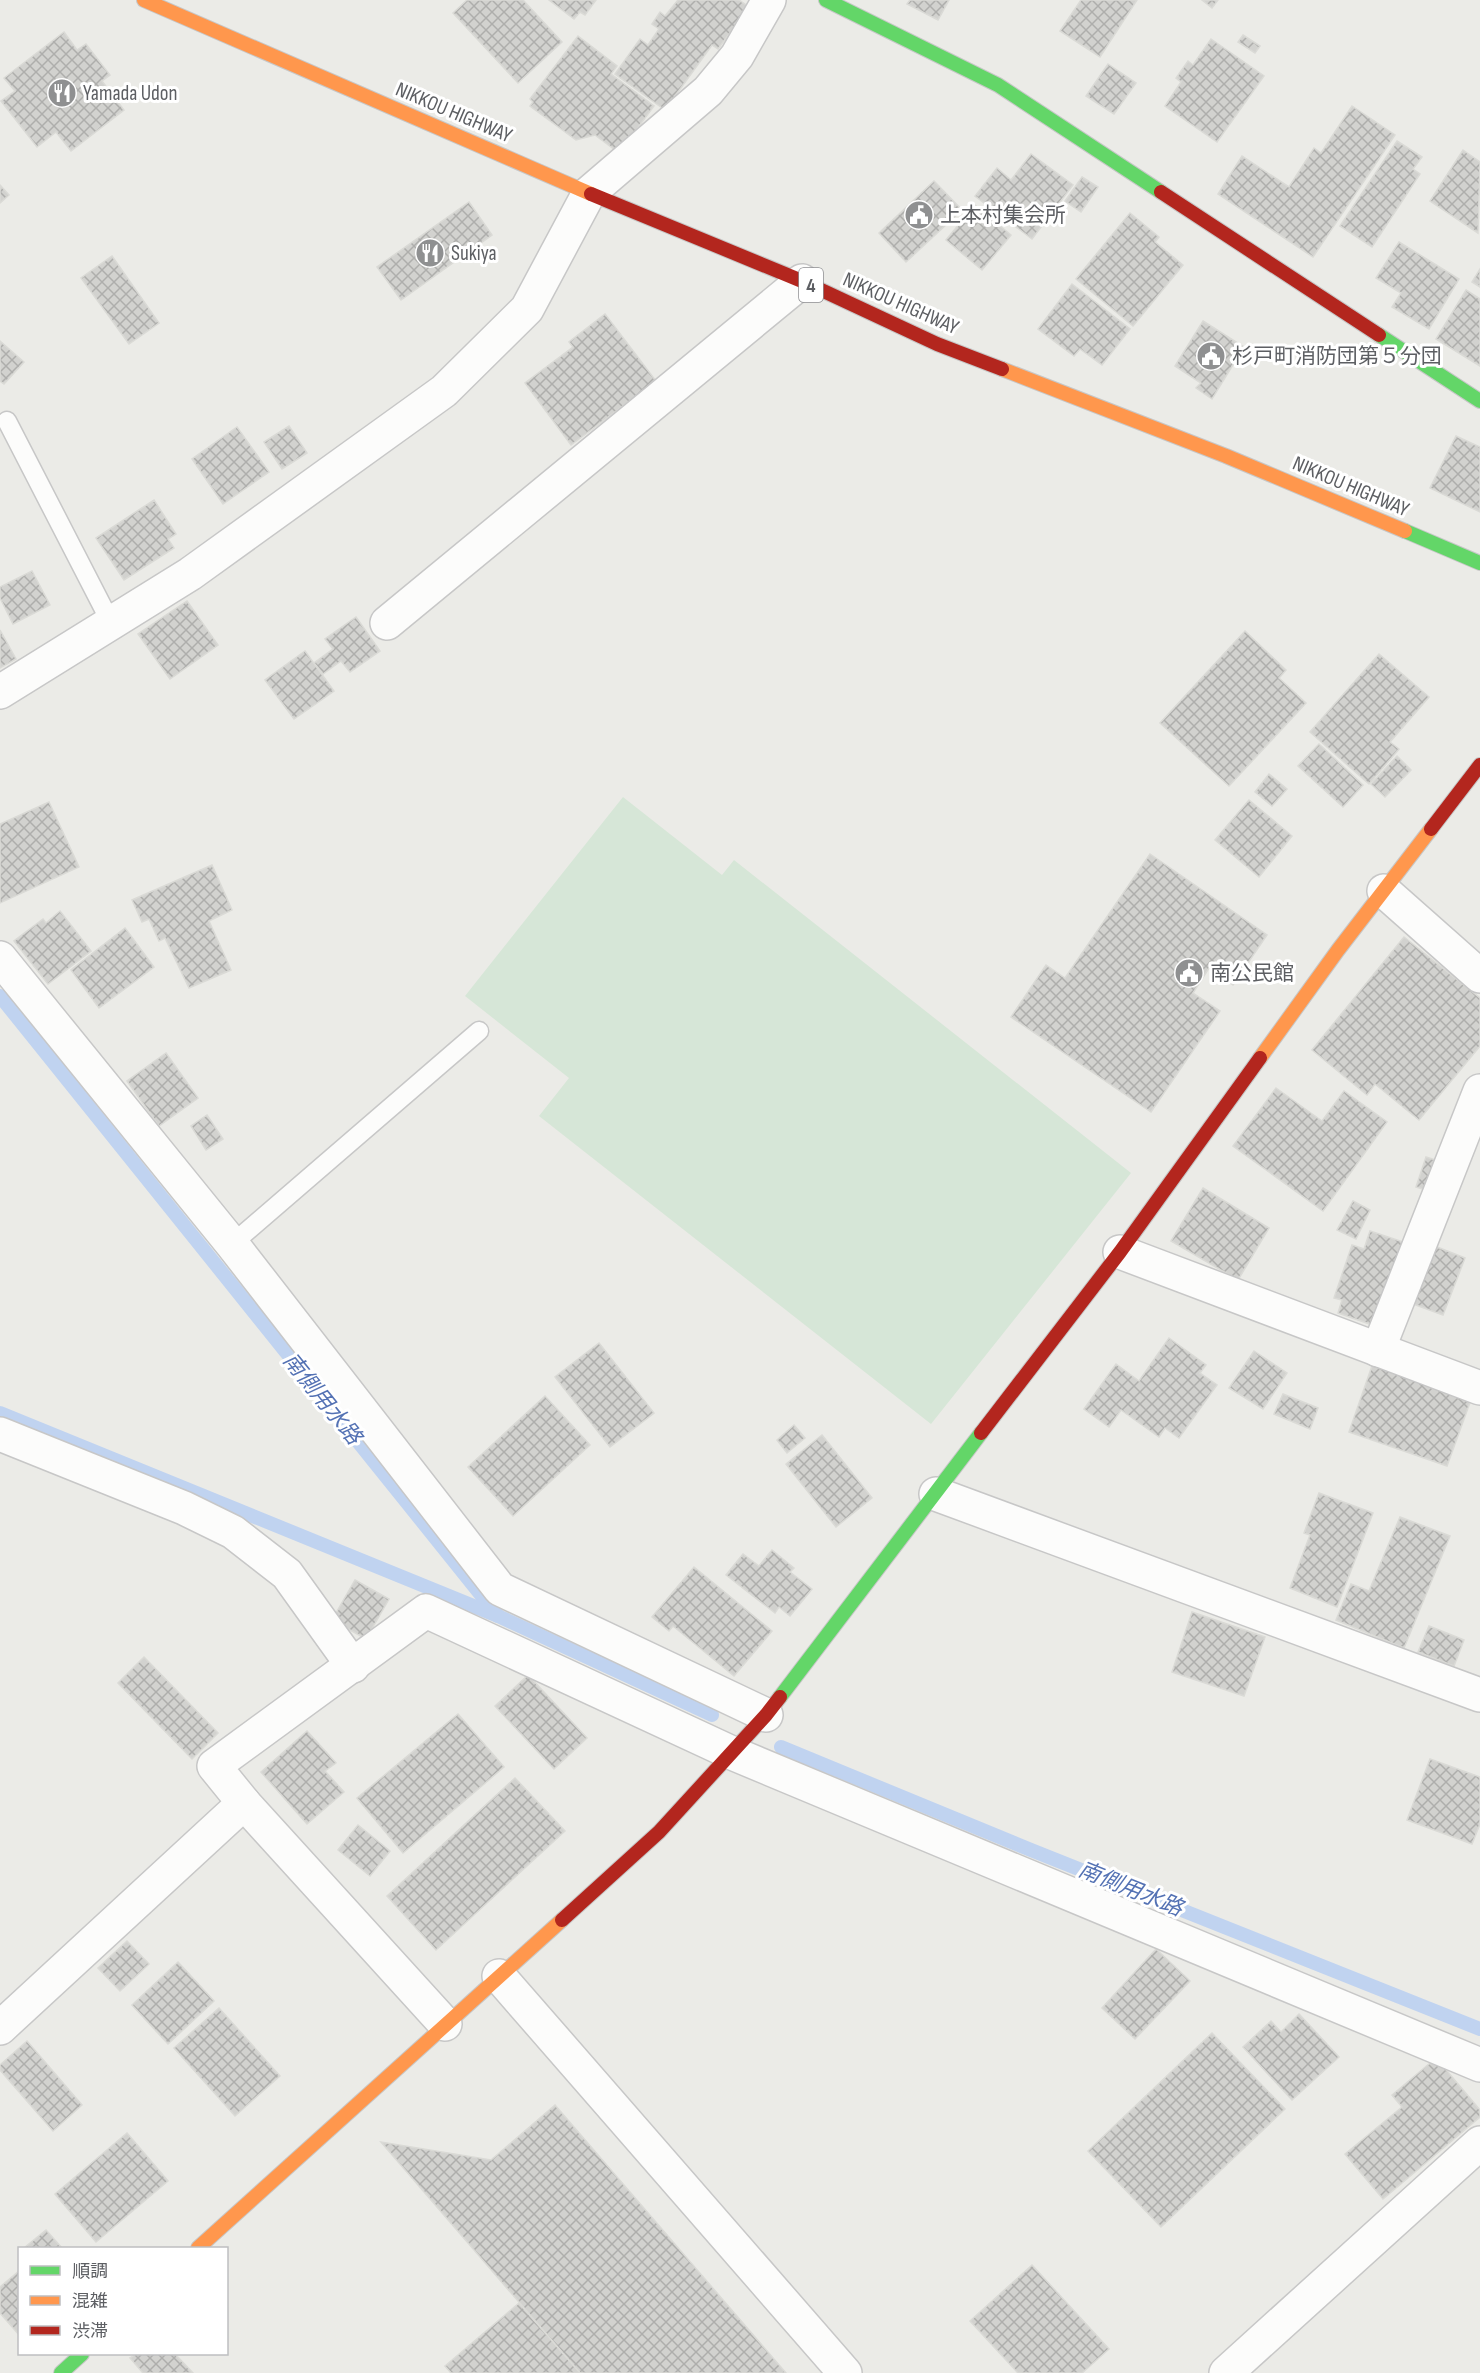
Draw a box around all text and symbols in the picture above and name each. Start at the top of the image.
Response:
restaurant icon: Yamada Udon [46,77,78,109]
street label: NIKKOU HIGHWAY [392,77,516,148]
place label: Yamada Udon [83,81,178,106]
public building icon: 上本村集会所 [903,199,935,231]
place label: 上本村集会所 [940,203,1066,228]
restaurant icon: Sukiya [414,237,446,269]
place label: Sukiya [451,241,497,266]
street label: NIKKOU HIGHWAY [839,267,963,340]
road number: 4 [799,268,823,302]
public building icon: 杉戸町消防団第５分団 [1195,340,1227,372]
place label: 杉戸町消防団第５分団 [1232,344,1442,369]
street label: NIKKOU HIGHWAY [1289,451,1413,522]
public building icon: 南公民館 [1173,957,1205,989]
place label: 南公民館 [1210,961,1294,986]
water label: 南側用水路 [277,1348,368,1452]
water label: 南側用水路 [1074,1856,1188,1923]
legend [18,2247,228,2355]
text: 順調 [72,2261,108,2282]
text: 混雑 [72,2291,108,2312]
text: 渋滞 [72,2321,108,2342]

